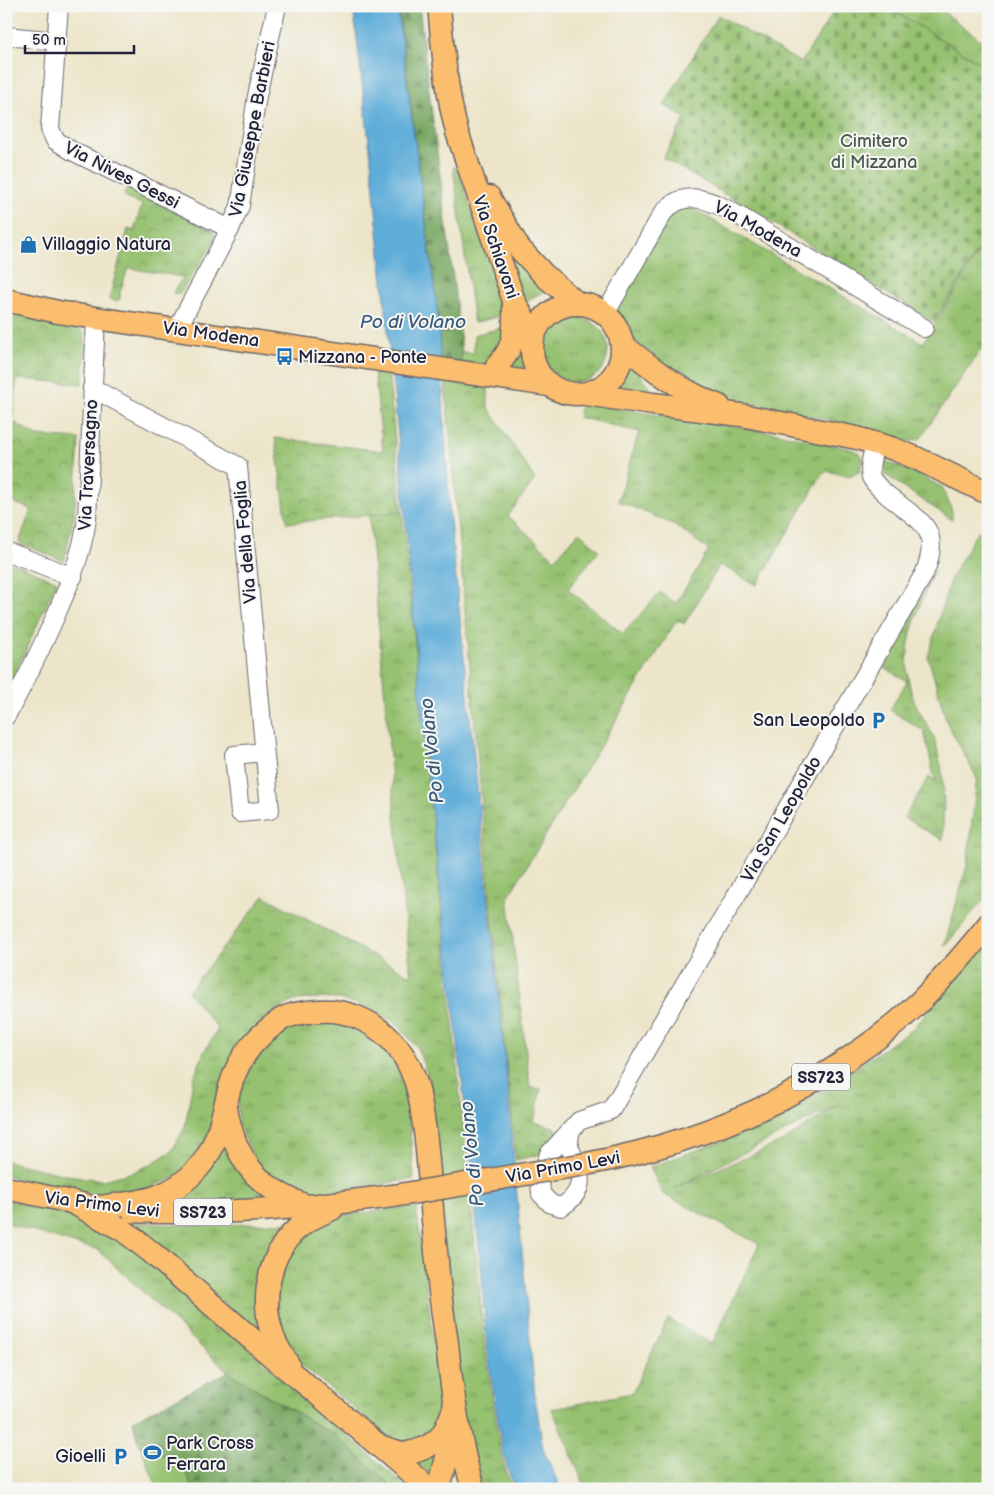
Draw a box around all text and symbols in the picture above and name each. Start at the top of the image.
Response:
scale bar [25,22,134,54]
text: 50 m [32,31,66,50]
street label: Via Giuseppe Barbieri [225,39,280,219]
park label: Cimitero di Mizzana [831,131,917,173]
street label: Via Nives Gessi [61,137,183,214]
street label: Via Schiavoni [468,193,523,302]
street label: Via Modena [710,197,805,262]
shop icon: Villaggio Natura [18,234,38,254]
place label: Villaggio Natura [42,234,171,255]
water label: Po di Volano [360,311,466,334]
street label: Via Modena [161,317,261,352]
bus stop icon: Mizzana - Ponte [274,347,294,367]
place label: Mizzana - Ponte [298,347,427,368]
street label: Via Traversagno [75,399,102,531]
street label: Via della Foglia [230,480,261,604]
water label: Po di Volano [415,697,449,805]
place label: San Leopoldo [753,710,865,731]
parking icon: San Leopoldo [869,710,889,730]
street label: Via San Leopoldo [737,753,826,886]
road number: SS723 [792,1064,850,1090]
water label: Po di Volano [455,1100,489,1208]
street label: Via Primo Levi [504,1147,622,1188]
street label: Via Primo Levi [43,1187,161,1222]
road number: SS723 [174,1198,232,1226]
place label: Park Cross Ferrara [166,1433,254,1475]
sports icon: Park Cross Ferrara [142,1443,162,1463]
place label: Gioelli [55,1446,106,1467]
parking icon: Gioelli [110,1446,130,1466]

